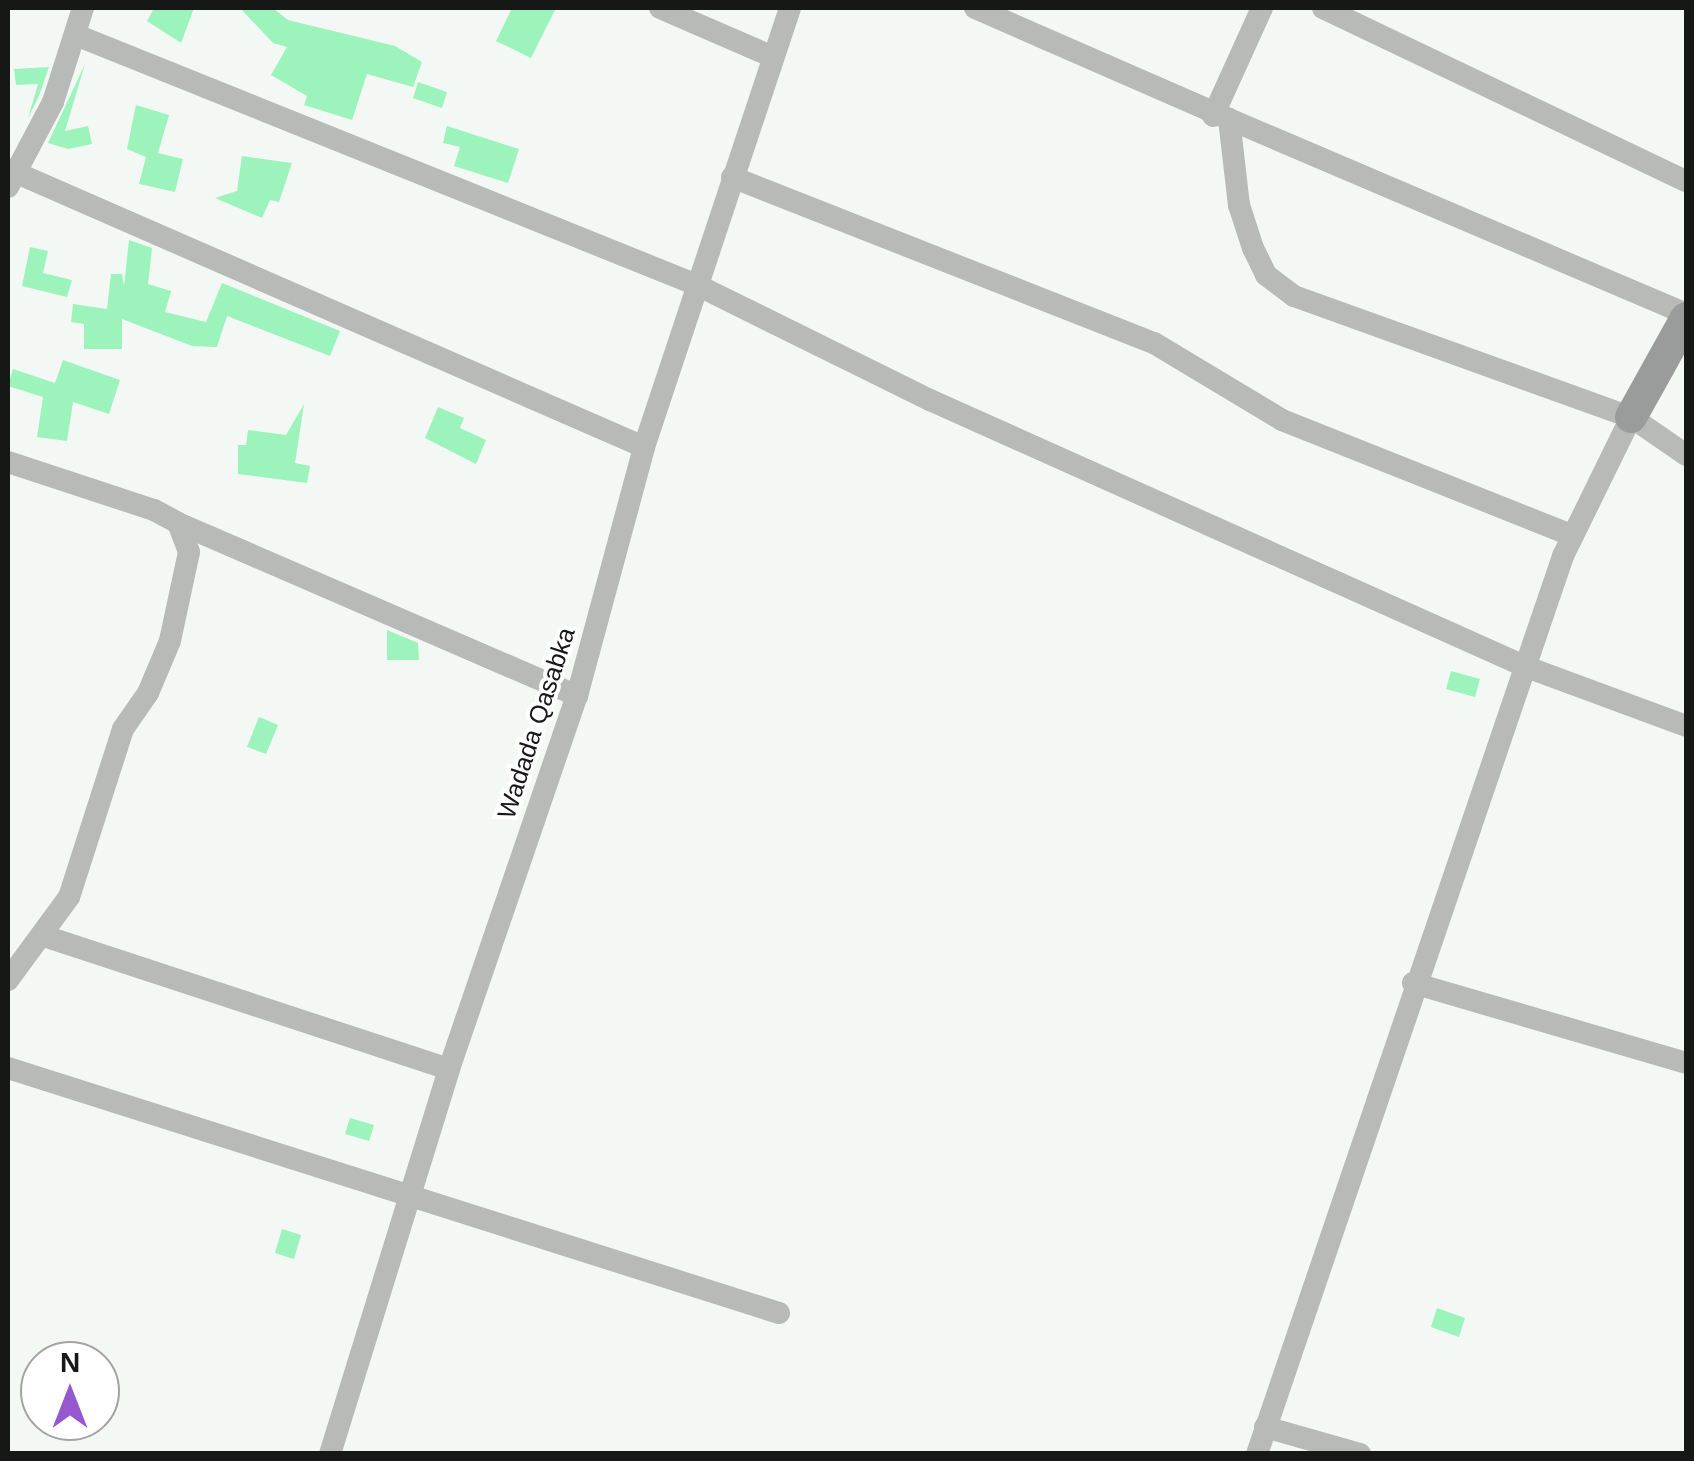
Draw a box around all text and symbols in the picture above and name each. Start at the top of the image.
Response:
street label: Wadada Qasabka [491,624,581,822]
north arrow [20,1341,120,1441]
text: N [60,1347,80,1378]

